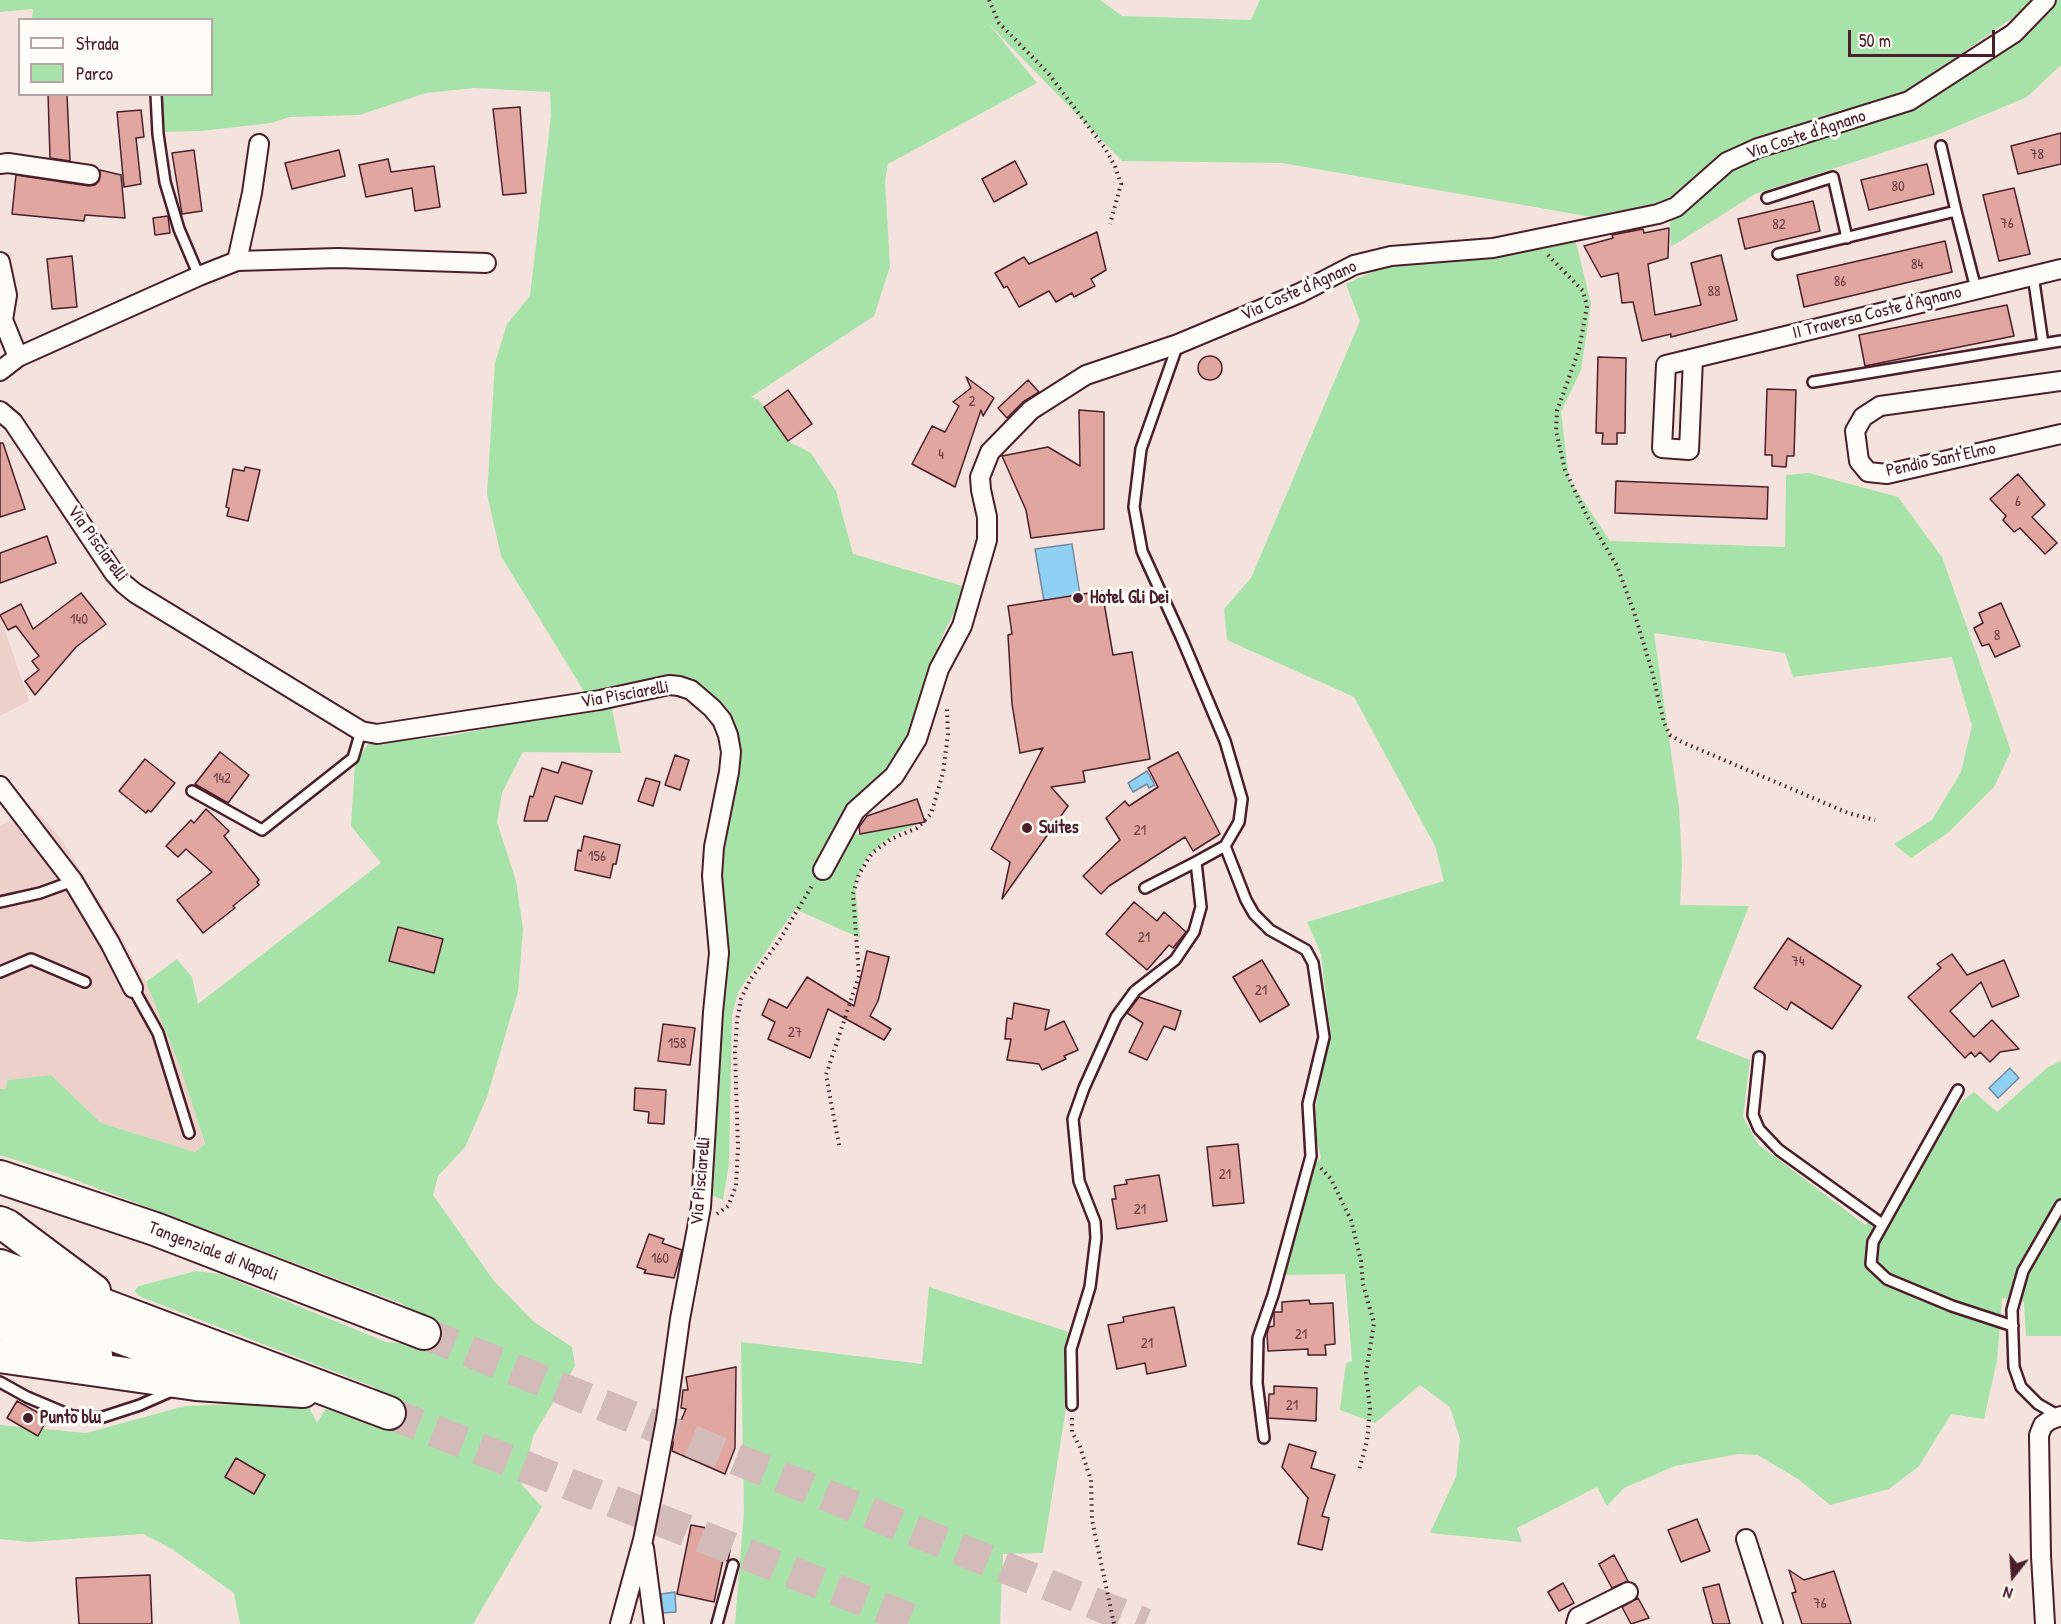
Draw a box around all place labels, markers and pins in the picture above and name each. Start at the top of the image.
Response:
place label: Hotel Gli Dei [1090,587,1169,609]
marker: Hotel Gli Dei [1071,591,1085,605]
place label: Suites [1039,817,1079,839]
marker: Suites [1020,821,1034,835]
place label: Punto blu [40,1407,101,1429]
marker: Punto blu [21,1411,35,1425]

